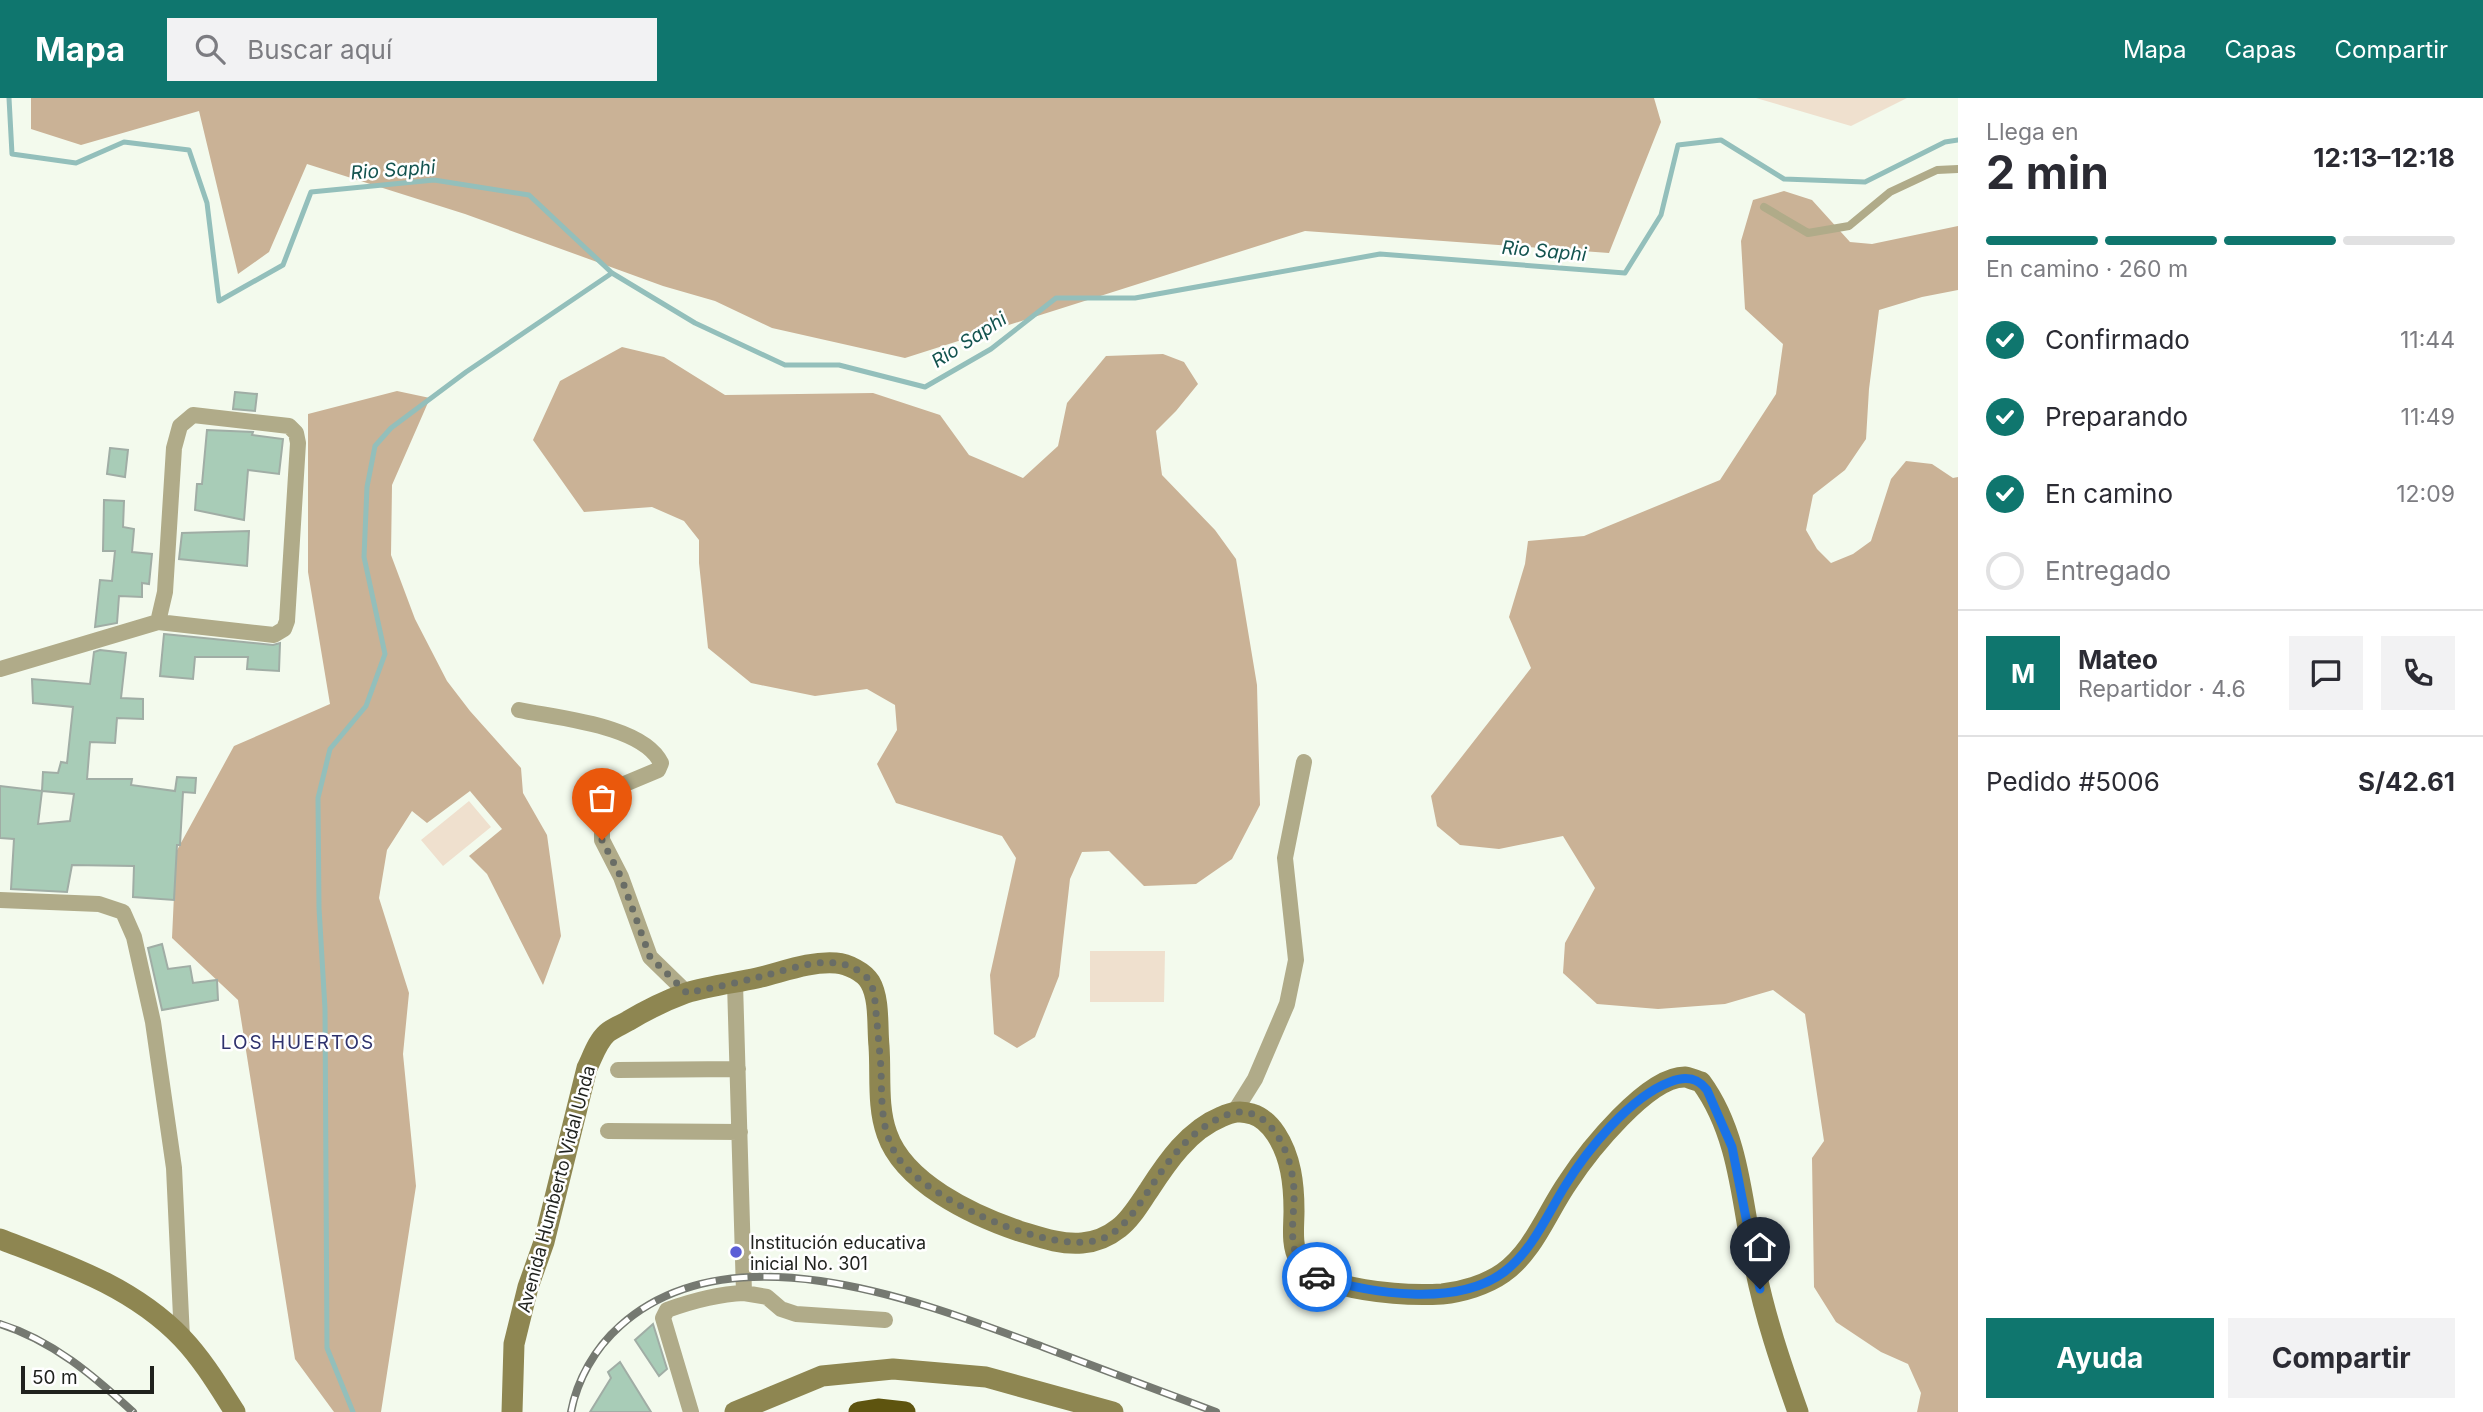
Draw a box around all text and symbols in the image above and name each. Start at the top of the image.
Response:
search box [167,18,657,81]
text: Mapa [35,29,125,69]
icon: search [191,30,229,68]
text: Buscar aquí [247,34,392,65]
text: Mapa [2123,35,2186,64]
text: Capas [2224,35,2297,64]
text: Compartir [2335,35,2448,64]
text: Llega en [1986,118,2078,146]
text: 12:13–12:18 [2313,142,2455,173]
text: 2 min [1986,144,2109,200]
water label: Rio Saphi [350,156,437,184]
water label: Rio Saphi [1501,236,1588,266]
text: En camino · 260 m [1986,255,2188,283]
water label: Rio Saphi [927,307,1011,373]
icon: check [1986,321,2024,359]
text: Confirmado [2045,324,2190,355]
text: 11:44 [2400,326,2455,354]
icon: check [1986,398,2024,436]
text: Preparando [2045,401,2188,432]
text: 11:49 [2401,403,2455,431]
icon: check [1986,475,2024,513]
text: En camino [2045,478,2173,509]
text: 12:09 [2396,480,2455,508]
text: Entregado [2045,555,2171,586]
button: chat [2289,636,2363,710]
button: phone [2381,636,2455,710]
text: Mateo [2078,644,2158,675]
text: M [2011,658,2035,689]
text: Repartidor · 4.6 [2078,675,2246,703]
text: Pedido #5006 [1986,766,2160,797]
text: S/42.61 [2358,766,2455,797]
pin [572,768,632,840]
icon: bag [583,779,621,817]
district label: LOS HUERTOS [221,1031,375,1054]
street label: Avenida Humberto Vidal Unda [513,1063,599,1315]
pin [1730,1217,1790,1289]
icon: home [1741,1228,1779,1266]
place label: Institución educativa inicial No. 301 [750,1232,926,1274]
courier [1282,1242,1352,1312]
marker: Institución educativa inicial No. 301 [728,1244,744,1260]
icon: car [1298,1258,1336,1296]
button: Ayuda [1986,1318,2214,1398]
button: Compartir [2228,1318,2455,1398]
scale bar [21,1363,154,1395]
text: 50 m [32,1366,78,1389]

